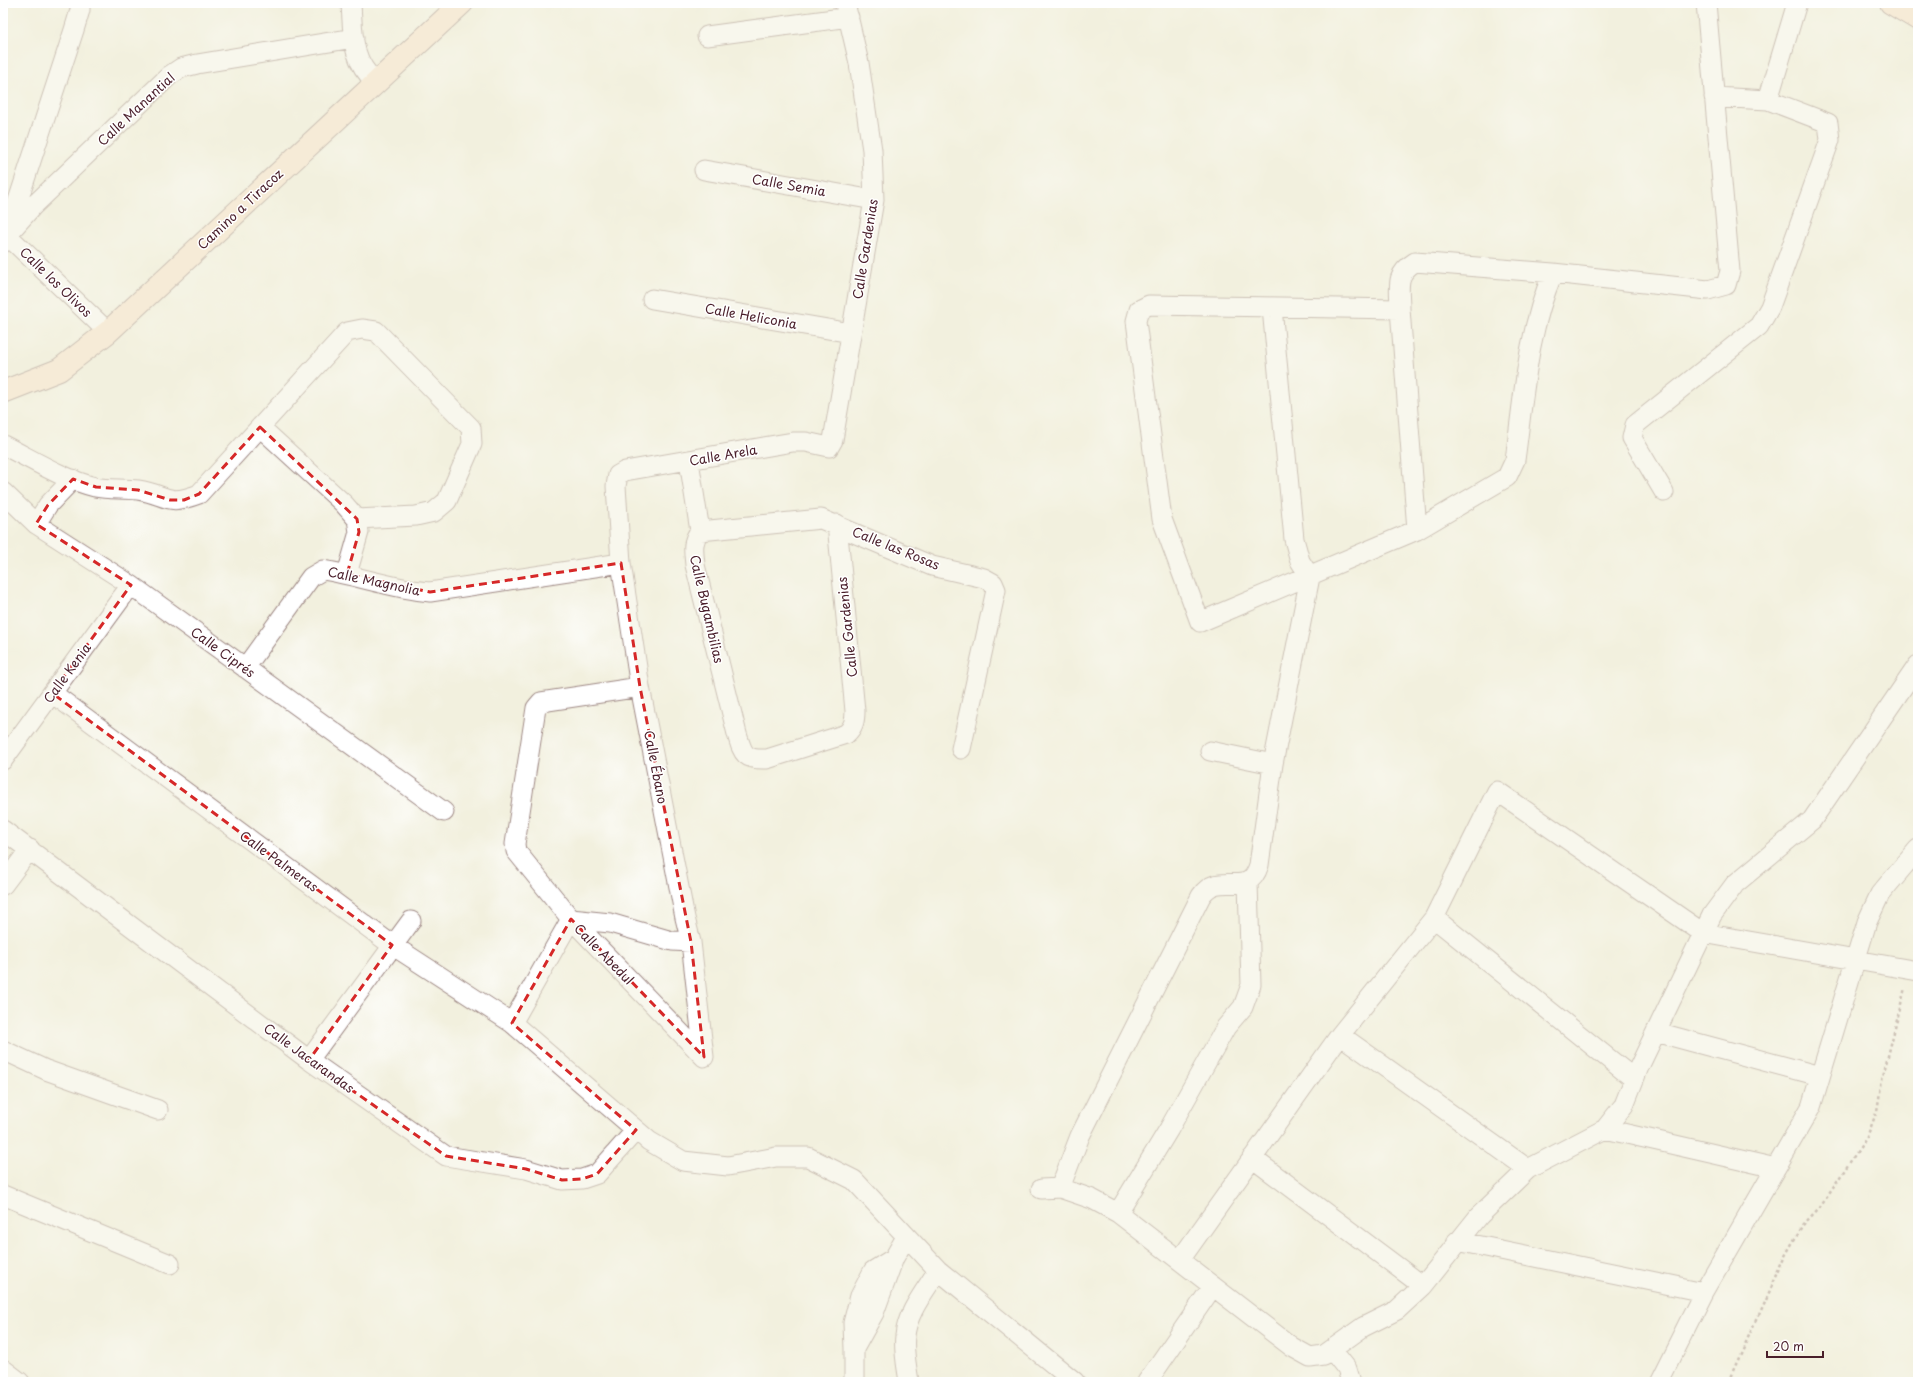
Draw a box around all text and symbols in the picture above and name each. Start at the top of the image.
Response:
street label: Calle Manantial [93,68,179,150]
street label: Camino a Tiracoz [193,163,287,253]
street label: Calle Semia [751,169,828,200]
street label: Calle Gardenias [847,197,882,300]
street label: Calle los Olivos [16,242,97,321]
street label: Calle Heliconia [704,298,799,333]
street label: Calle Arela [688,439,759,470]
street label: Calle las Rosas [850,521,943,574]
street label: Calle Bugambilias [686,553,729,665]
street label: Calle Magnolia [326,561,422,600]
street label: Calle Gardenias [832,576,861,678]
street label: Calle Ciprés [187,622,259,681]
street label: Calle Kenia [38,639,95,707]
street label: Calle Ébano [640,729,673,805]
street label: Calle Palmeras [236,826,323,896]
street label: Calle Abedul [570,919,638,988]
street label: Calle Jacarandas [260,1018,359,1097]
scale bar [1767,1333,1823,1359]
text: 20 m [1773,1337,1804,1355]

